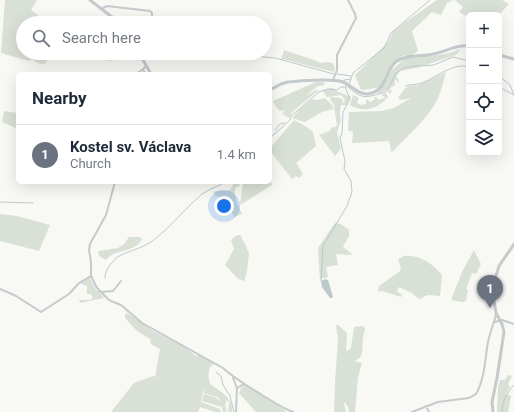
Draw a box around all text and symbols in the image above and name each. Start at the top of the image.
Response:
map controls [466,12,502,156]
button: + [466,12,502,48]
search box [16,16,272,60]
icon: search [30,27,52,49]
text: Search here [62,29,141,47]
button: − [466,48,502,84]
button: locate [466,84,502,120]
text: Nearby [32,88,87,108]
button: layers [466,120,502,156]
text: Kostel sv. Václava [70,138,191,156]
text: 1 [41,147,49,162]
text: 1.4 km [217,147,256,162]
text: Church [70,156,111,171]
your location [214,196,234,216]
pin: 1 [477,275,503,308]

